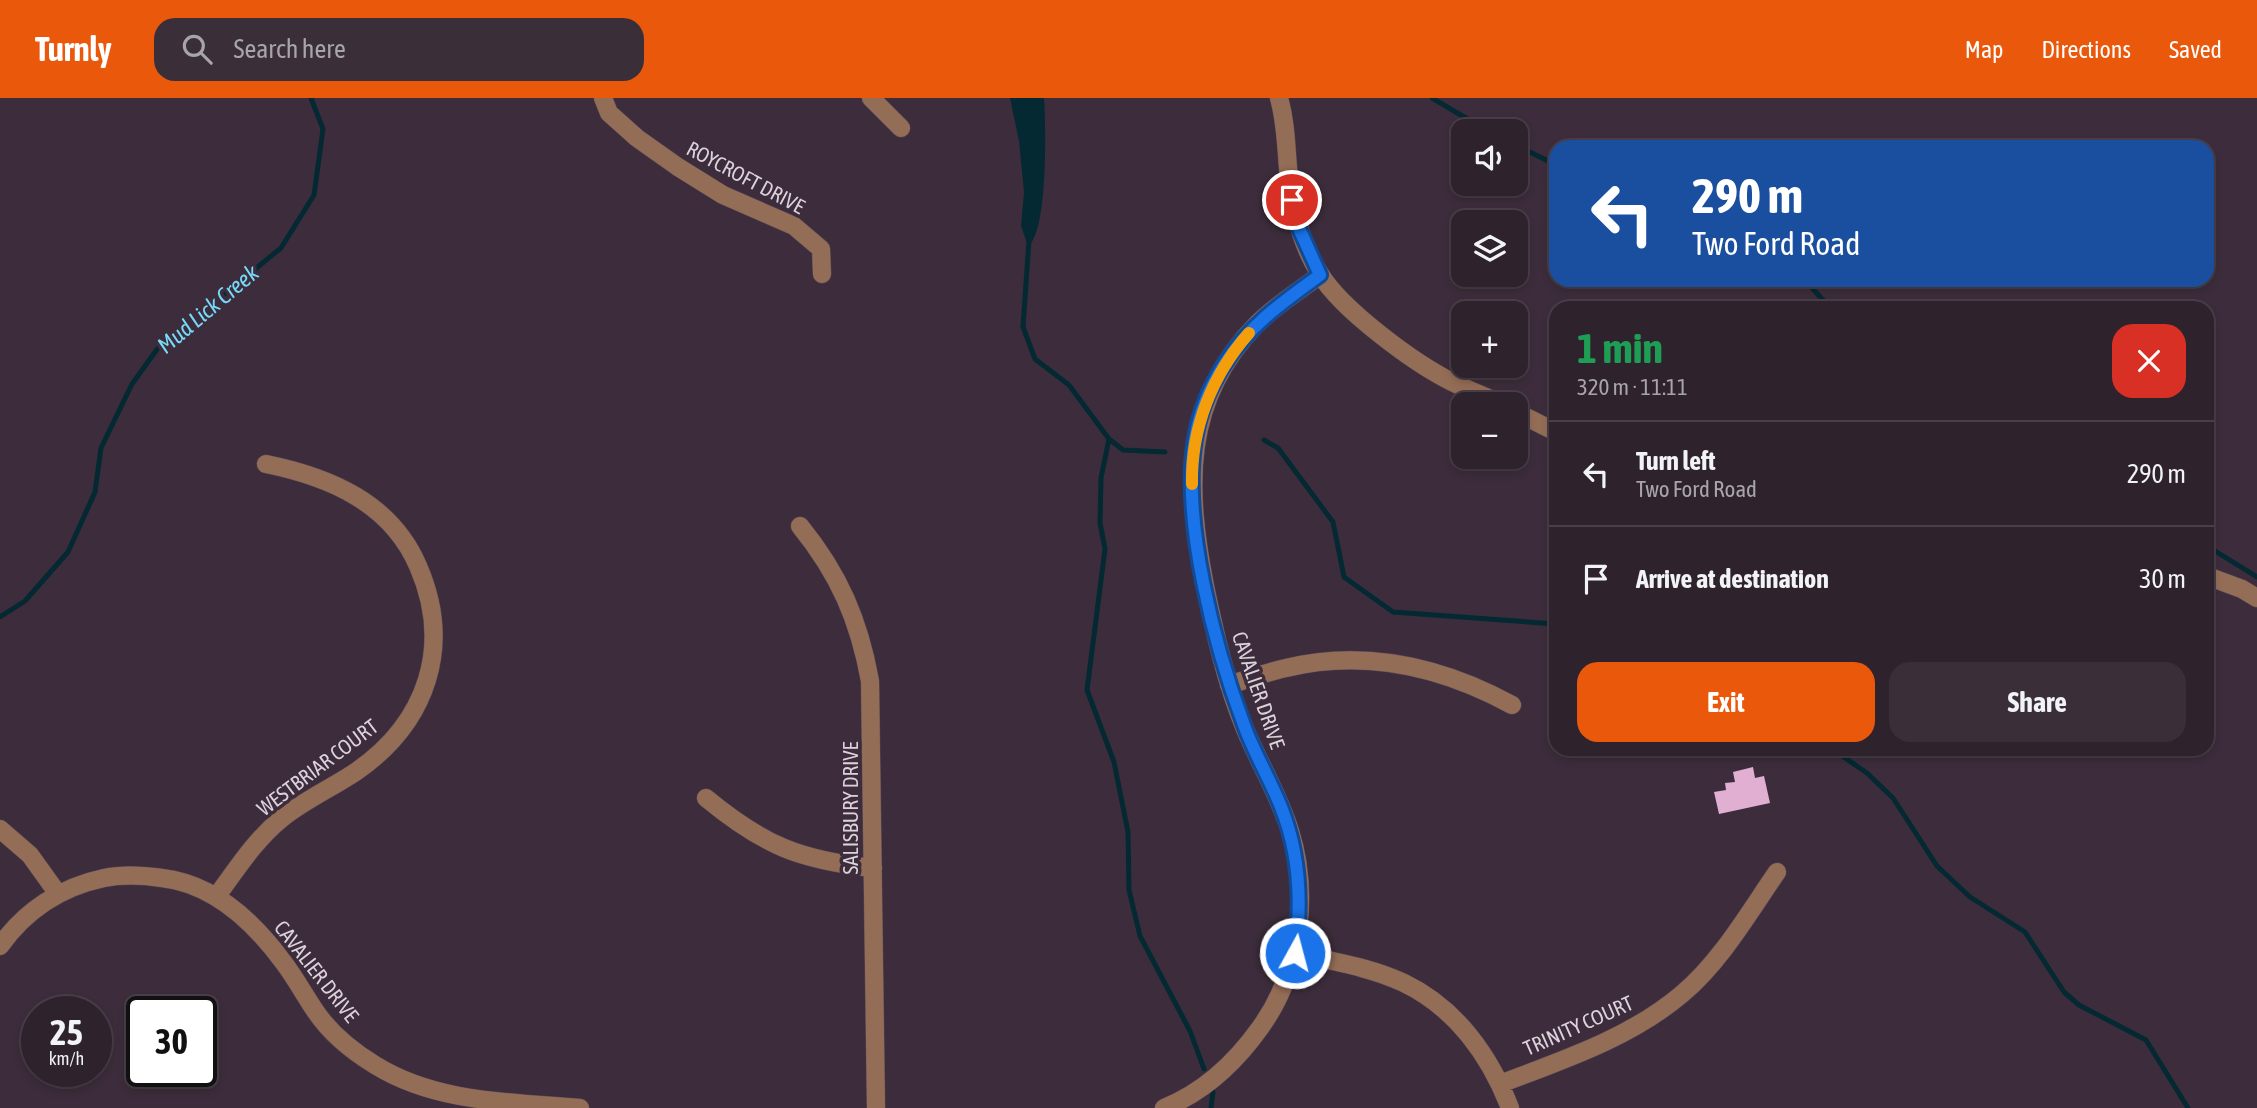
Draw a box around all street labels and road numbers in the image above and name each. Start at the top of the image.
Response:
street label: ROYCROFT DRIVE [683,136,809,218]
street label: CAVALIER DRIVE [1228,628,1290,752]
street label: WESTBRIAR COURT [252,714,382,820]
street label: SALISBURY DRIVE [838,741,862,875]
street label: CAVALIER DRIVE [270,915,364,1027]
street label: TRINITY COURT [1519,990,1637,1060]

